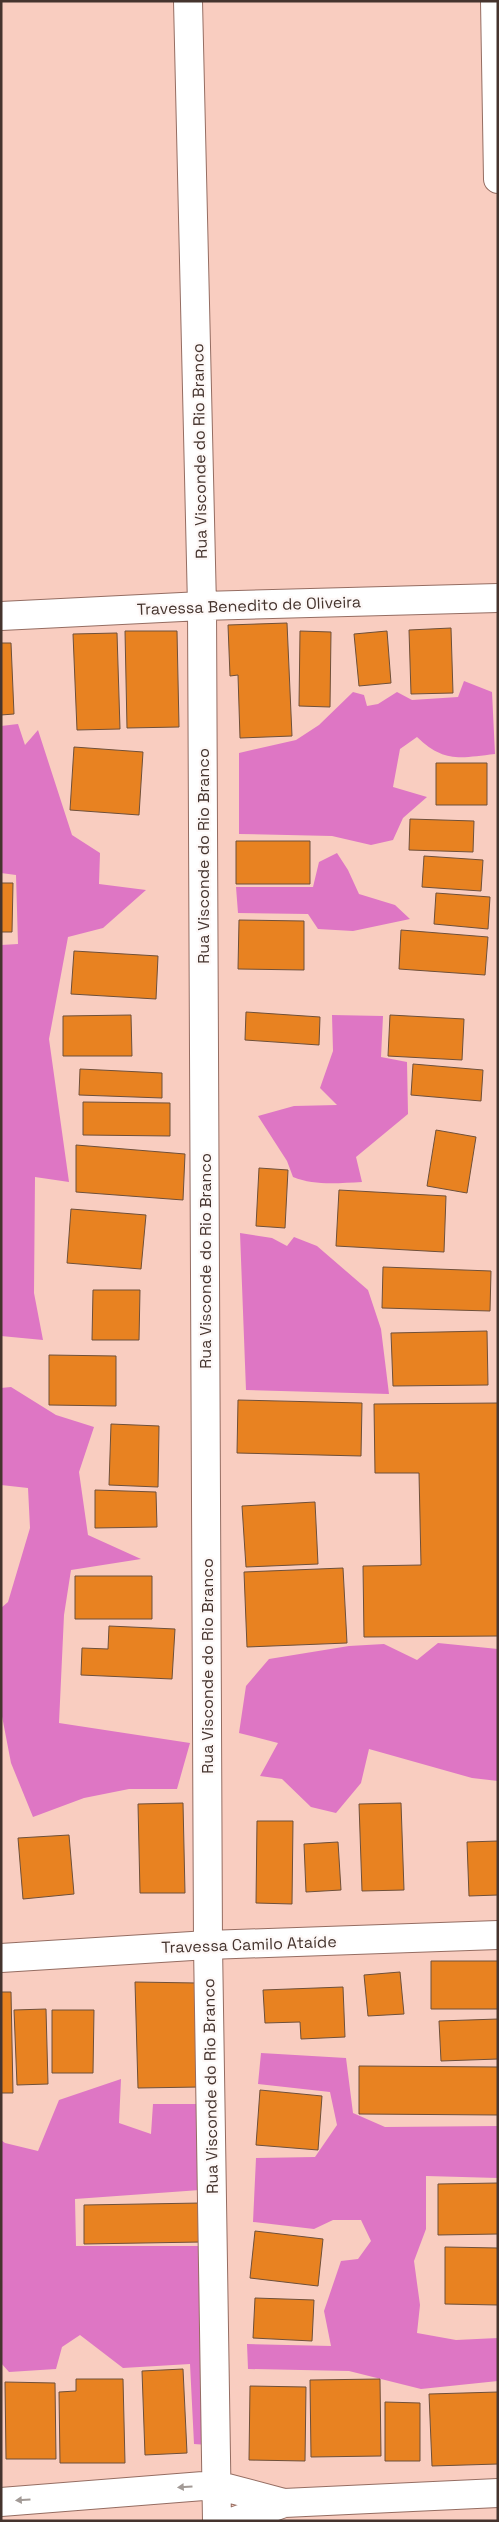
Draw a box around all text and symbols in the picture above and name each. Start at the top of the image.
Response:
street label: Rua Visconde do Rio Branco [187,343,212,559]
street label: Travessa Benedito de Oliveira [137,591,361,620]
street label: Rua Visconde do Rio Branco [193,748,214,964]
street label: Rua Visconde do Rio Branco [195,1153,216,1369]
street label: Rua Visconde do Rio Branco [197,1558,218,1774]
street label: Travessa Camilo Ataíde [161,1931,337,1958]
street label: Rua Visconde do Rio Branco [198,1978,223,2194]
one-way arrow [177,2484,193,2492]
one-way arrow [15,2496,31,2504]

